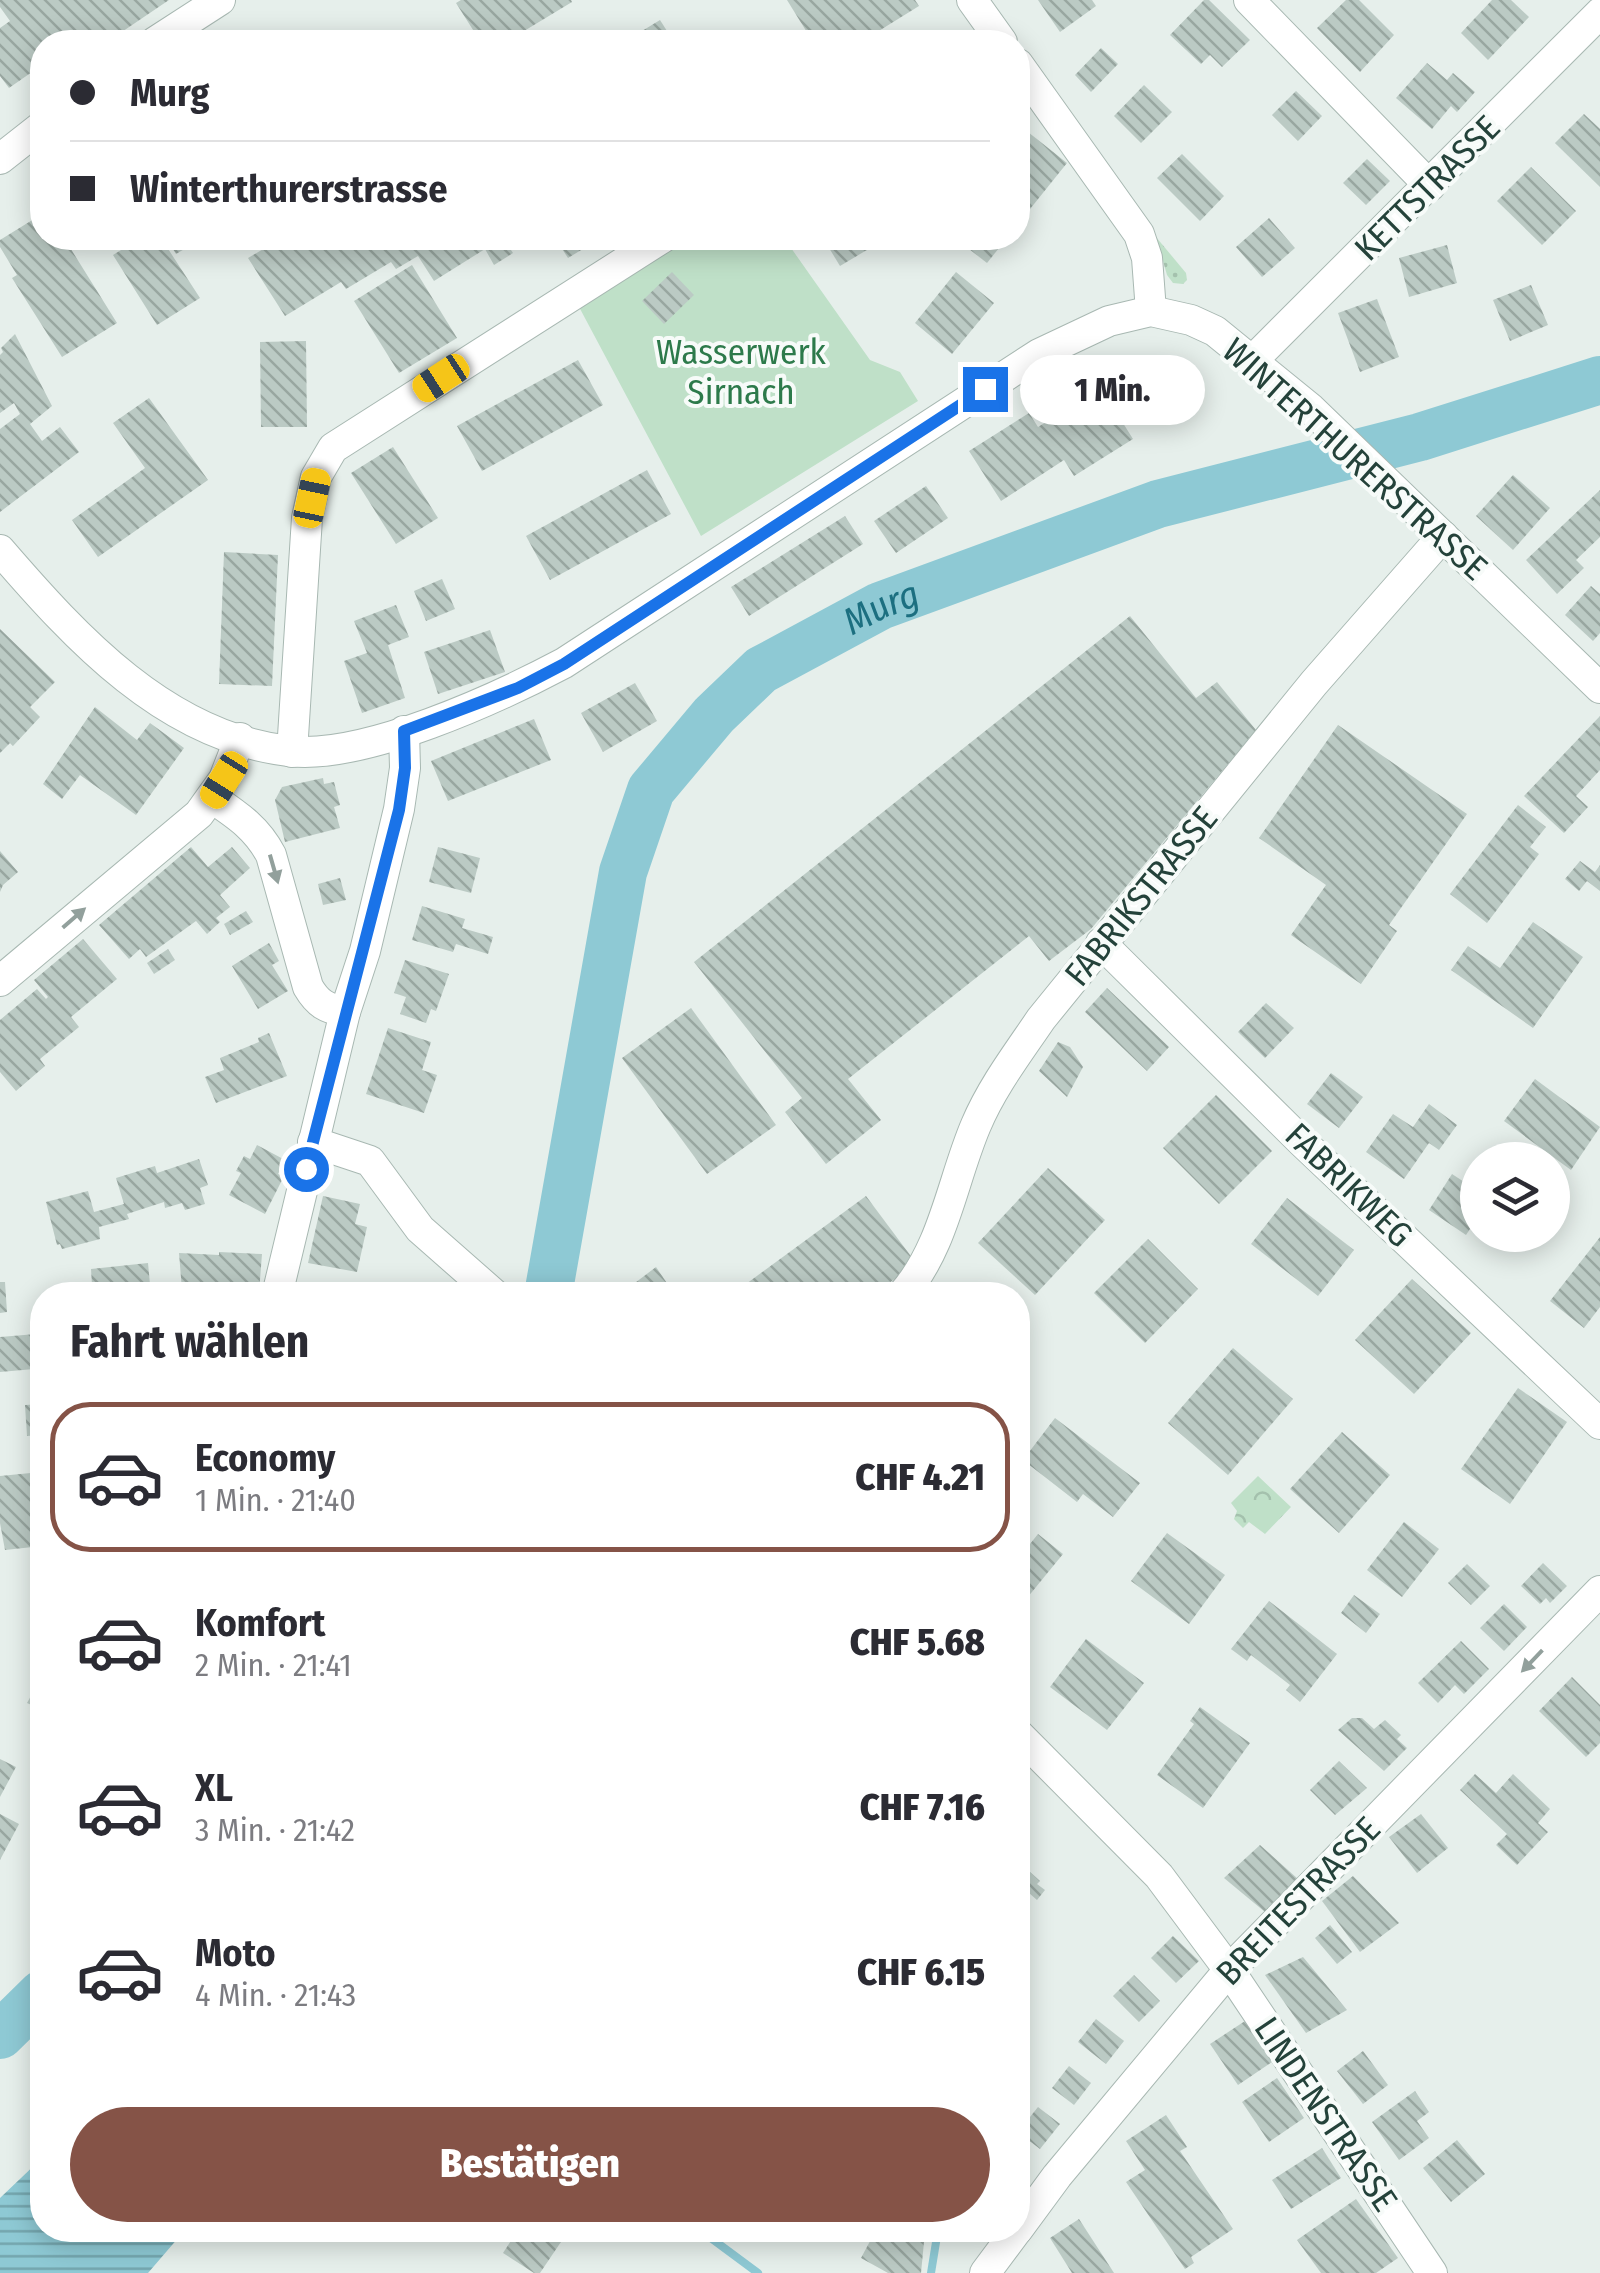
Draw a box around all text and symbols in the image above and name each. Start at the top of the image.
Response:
text: Murg [130,70,210,116]
street label: KETTSTRASSE [1346,107,1508,269]
text: Winterthurerstrasse [130,166,447,212]
street label: WINTERTHURERSTRASSE [1214,329,1496,589]
park label: Wasserwerk Sirnach [656,331,827,413]
car [408,349,474,407]
callout: 1 Min. [1020,354,1205,424]
route end [963,367,1008,412]
text: 1 Min. [1075,371,1150,409]
car [291,466,333,530]
water label: Murg [835,571,925,645]
car [195,747,253,813]
street label: FABRIKSTRASSE [1056,798,1226,994]
one-way arrow [267,854,282,885]
one-way arrow [61,907,86,929]
street label: FABRIKWEG [1277,1114,1421,1256]
map controls [1460,1142,1570,1252]
button: layers [1460,1142,1570,1252]
route start [284,1147,329,1192]
text: Fahrt wählen [70,1315,309,1369]
icon: car [75,1432,165,1522]
text: Economy [195,1435,335,1481]
text: CHF 4.21 [855,1454,985,1500]
text: 1 Min. · 21:40 [195,1481,356,1519]
icon: car [75,1597,165,1687]
text: Komfort [195,1600,325,1646]
text: CHF 5.68 [850,1619,985,1665]
text: 2 Min. · 21:41 [195,1646,352,1684]
one-way arrow [1521,1649,1544,1673]
icon: car [75,1762,165,1852]
text: XL [195,1765,233,1811]
text: CHF 7.16 [860,1784,985,1830]
street label: BREITESTRASSE [1207,1808,1389,1994]
text: 3 Min. · 21:42 [195,1811,355,1849]
icon: car [75,1927,165,2017]
text: Moto [195,1930,276,1976]
text: CHF 6.15 [857,1949,985,1995]
text: 4 Min. · 21:43 [195,1976,356,2014]
street label: LINDENSTRASSE [1246,2009,1406,2219]
button: Bestätigen [70,2107,990,2222]

